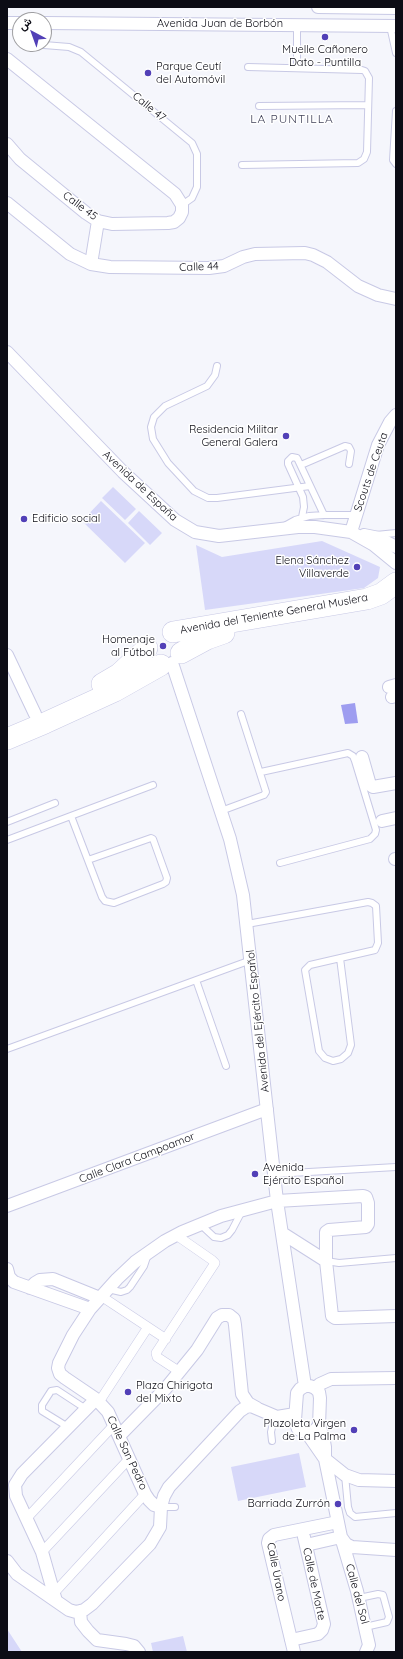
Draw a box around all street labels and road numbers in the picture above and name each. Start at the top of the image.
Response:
street label: Avenida Juan de Borbón [157,17,283,31]
street label: Calle 47 [130,90,168,124]
street label: Calle 45 [60,189,100,223]
street label: Calle 44 [179,260,219,274]
street label: Scouts de Ceuta [351,431,391,513]
street label: Avenida de España [100,448,180,524]
street label: Avenida del Teniente General Muslera [179,591,369,637]
street label: Avenida del Ejército Español [244,949,272,1093]
street label: Calle Clara Campoamor [77,1130,197,1186]
street label: Calle San Pedro [104,1414,150,1492]
street label: Calle Urano [264,1541,288,1603]
street label: Calle de Marte [300,1547,328,1621]
street label: Calle del Sol [343,1562,371,1626]

